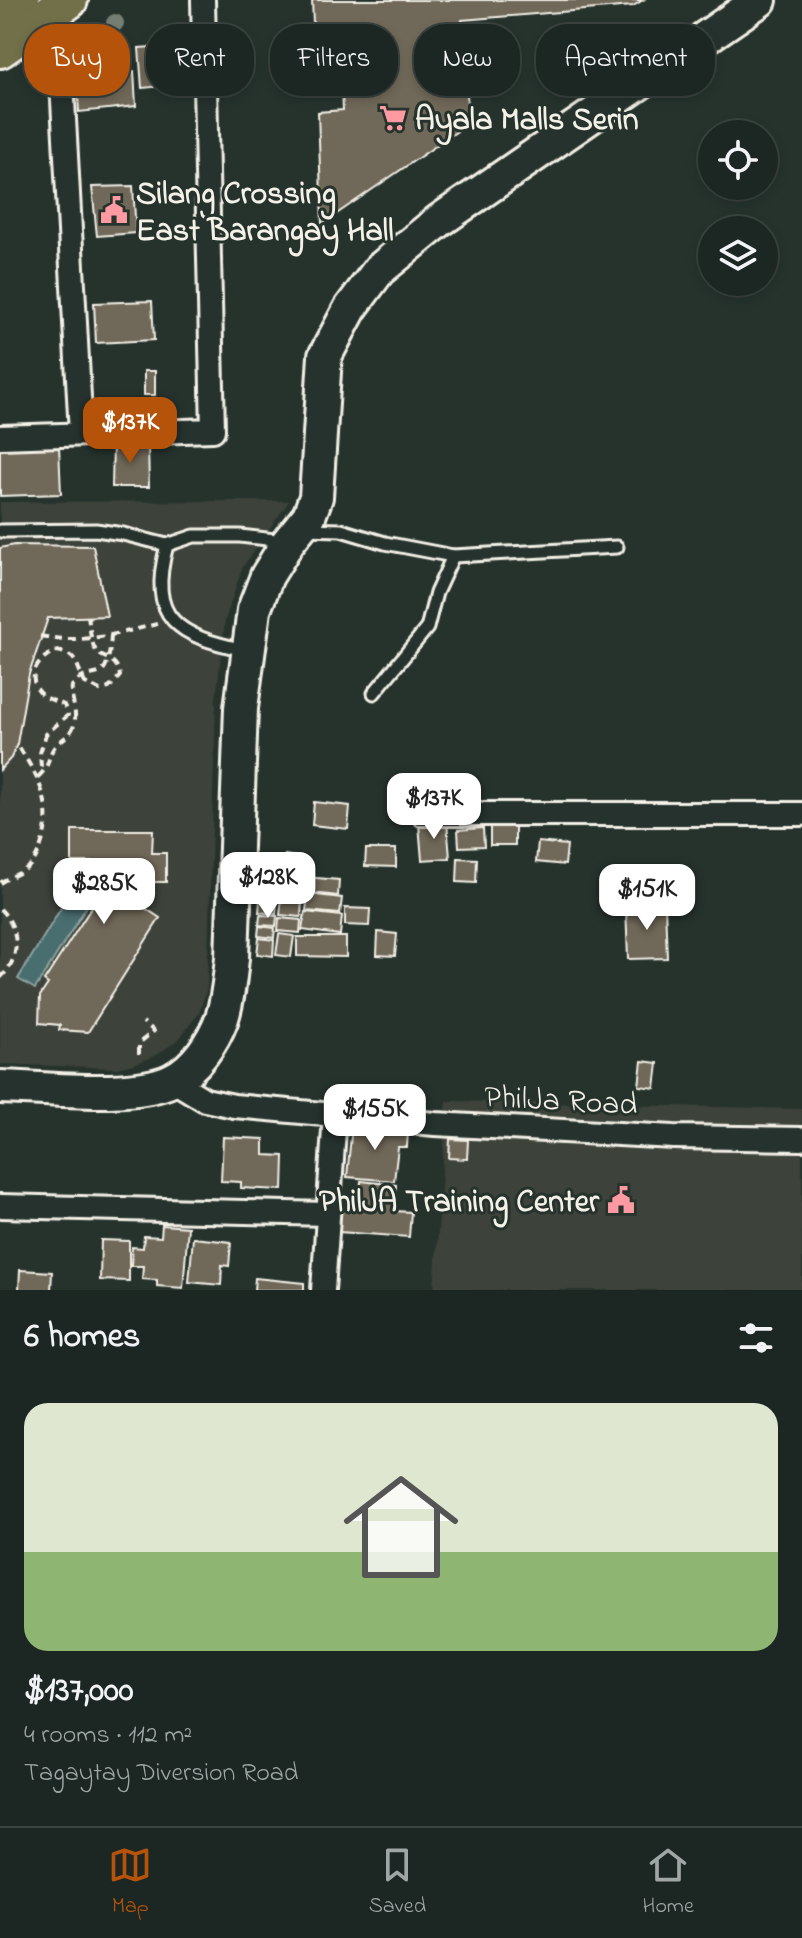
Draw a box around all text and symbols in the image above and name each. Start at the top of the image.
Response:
chip: Buy [24,24,130,96]
chip: Rent [146,24,254,96]
chip: Filters [270,24,398,96]
chip: New [414,24,520,96]
chip: Apartment [536,24,715,96]
place label: Ayala Malls Serin [415,98,639,146]
supermarket icon: Ayala Malls Serin [378,103,408,133]
map controls [698,120,778,296]
button: locate [698,120,778,200]
place label: Silang Crossing East Barangay Hall [136,172,394,257]
public building icon: Silang Crossing East Barangay Hall [99,195,129,225]
button: layers [698,216,778,296]
pin: $137K [74,397,186,465]
text: $137K [101,404,159,442]
pin: $137K [378,773,490,841]
text: $137K [405,780,463,818]
pin: $128K [212,852,324,920]
pin: $285K [48,858,160,926]
text: $128K [238,859,298,897]
pin: $151K [591,864,703,932]
text: $285K [71,865,137,903]
text: $151K [617,871,677,909]
street label: PhilJa Road [483,1075,639,1130]
pin: $155K [319,1084,431,1152]
text: $155K [342,1091,408,1129]
place label: PhilJA Training Center [319,1180,600,1228]
public building icon: PhilJA Training Center [606,1185,636,1215]
text: 6 homes [24,1313,140,1363]
icon: filters [734,1316,778,1360]
icon: home [329,1455,473,1599]
text: $137,000 [24,1667,133,1717]
text: 4 rooms · 112 m² [24,1717,192,1755]
text: Tagaytay Diversion Road [24,1755,298,1793]
tab: Map [108,1843,152,1923]
tab: Saved [369,1843,426,1923]
tab: Home [643,1843,694,1923]

